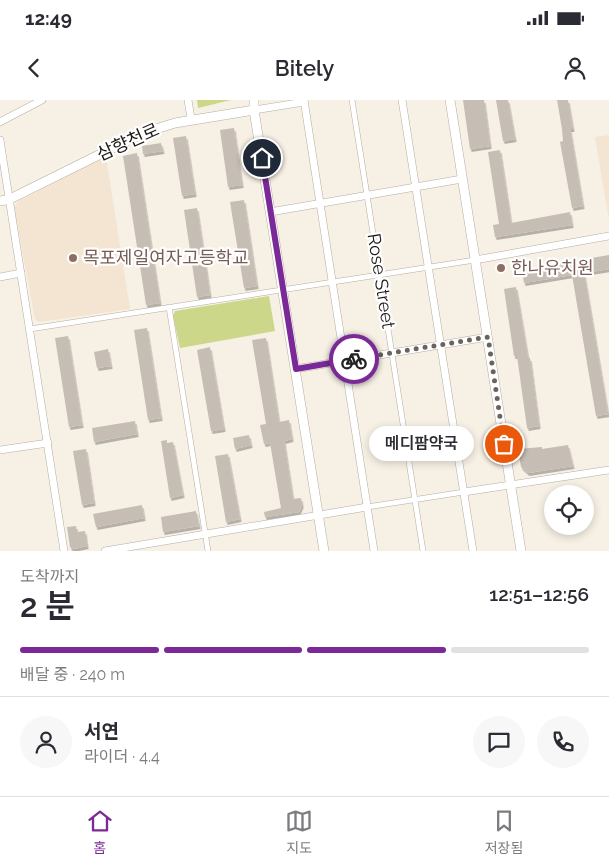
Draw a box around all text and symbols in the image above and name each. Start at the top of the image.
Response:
text: 12:49 [25,7,72,29]
icon: back [20,54,48,82]
icon: person [561,54,589,82]
text: Bitely [275,55,334,81]
street label: 삼향천로 [93,118,162,165]
pin [241,137,283,179]
icon: home [248,144,276,172]
street label: Rose Street [364,232,399,330]
place label: 목포제일여자고등학교 [83,247,249,268]
marker: 목포제일여자고등학교 [67,252,79,264]
place label: 한나유치원 [511,257,594,278]
marker: 한나유치원 [495,262,507,274]
courier [329,334,379,384]
icon: bike [340,345,368,373]
pin [483,423,525,465]
callout: 메디팜약국 [369,426,474,462]
icon: bag [490,430,518,458]
text: 메디팜약국 [385,434,458,453]
map controls [544,485,594,535]
button: locate [544,485,594,535]
text: 도착까지 [20,567,79,586]
text: 12:51–12:56 [489,583,589,605]
text: 2 분 [20,587,75,624]
text: 배달 중 · 240 m [20,665,125,684]
button: person [20,716,72,768]
button: chat [473,716,525,768]
button: phone [537,716,589,768]
text: 서연 [84,720,119,742]
text: 라이더 · 4.4 [84,747,160,766]
tab: 홈 [86,807,114,857]
tab: 지도 [285,807,313,857]
tab: 저장됨 [485,807,523,857]

